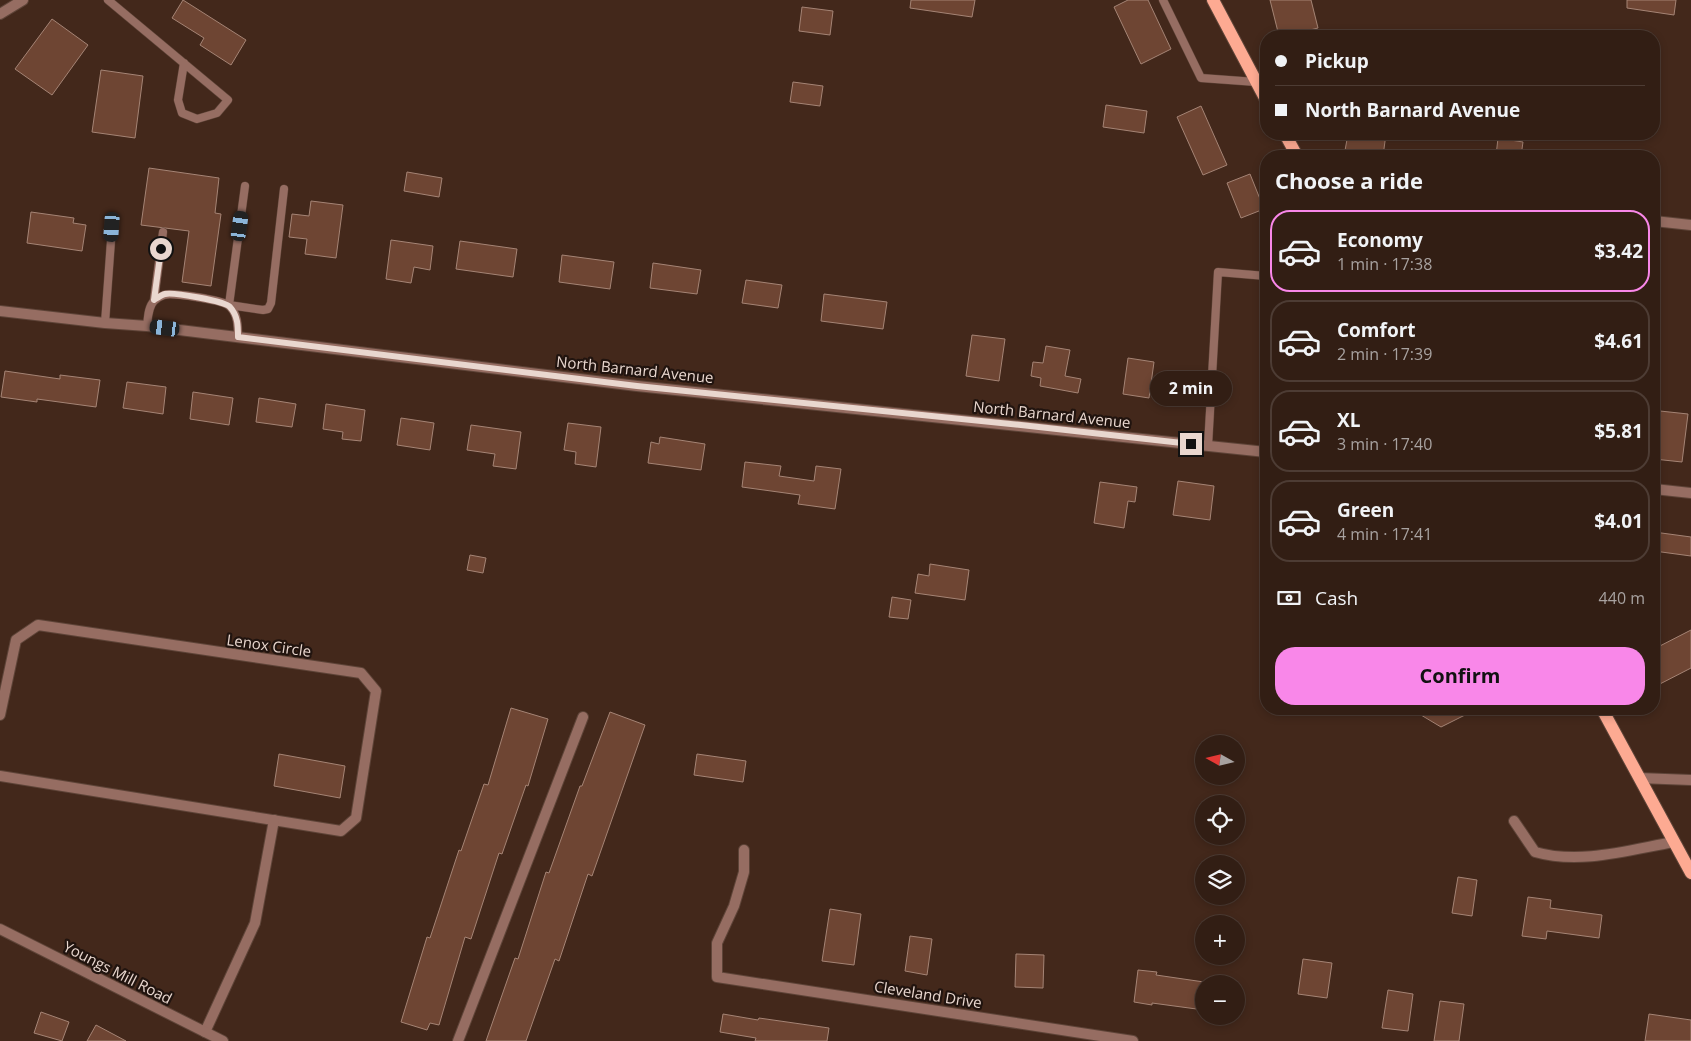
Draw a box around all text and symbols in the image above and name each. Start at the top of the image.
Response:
text: Pickup [1305,48,1369,74]
text: North Barnard Avenue [1305,97,1520,123]
text: Choose a ride [1275,165,1423,195]
car [230,210,249,242]
car [103,212,120,242]
text: Economy [1337,227,1423,253]
icon: car [1277,229,1322,274]
route start [150,238,172,260]
text: $3.42 [1594,238,1643,264]
text: 1 min · 17:38 [1337,253,1432,275]
text: Comfort [1337,317,1416,343]
car [149,319,180,337]
icon: car [1277,319,1322,364]
text: $4.61 [1594,328,1643,354]
text: 2 min · 17:39 [1337,343,1432,365]
street label: North Barnard Avenue [555,351,715,387]
callout: 2 min [1150,372,1232,406]
text: 2 min [1169,377,1213,399]
street label: North Barnard Avenue [972,396,1132,432]
text: XL [1337,407,1360,433]
icon: car [1277,409,1322,454]
text: $5.81 [1594,418,1643,444]
route end [1180,433,1202,455]
text: 3 min · 17:40 [1337,433,1432,455]
text: Green [1337,497,1394,523]
icon: car [1277,499,1322,544]
text: $4.01 [1594,508,1643,534]
text: 4 min · 17:41 [1337,523,1432,545]
icon: cash [1275,584,1303,612]
text: Cash [1315,585,1358,611]
text: 440 m [1599,587,1645,609]
street label: Lenox Circle [226,629,312,661]
button: Confirm [1275,647,1645,705]
north arrow [1195,735,1245,785]
map controls [1195,735,1245,1025]
button: locate [1195,795,1245,845]
button: layers [1195,855,1245,905]
button: + [1195,915,1245,965]
street label: Youngs Mill Road [60,936,176,1008]
button: − [1195,975,1245,1025]
street label: Cleveland Drive [873,976,983,1012]

